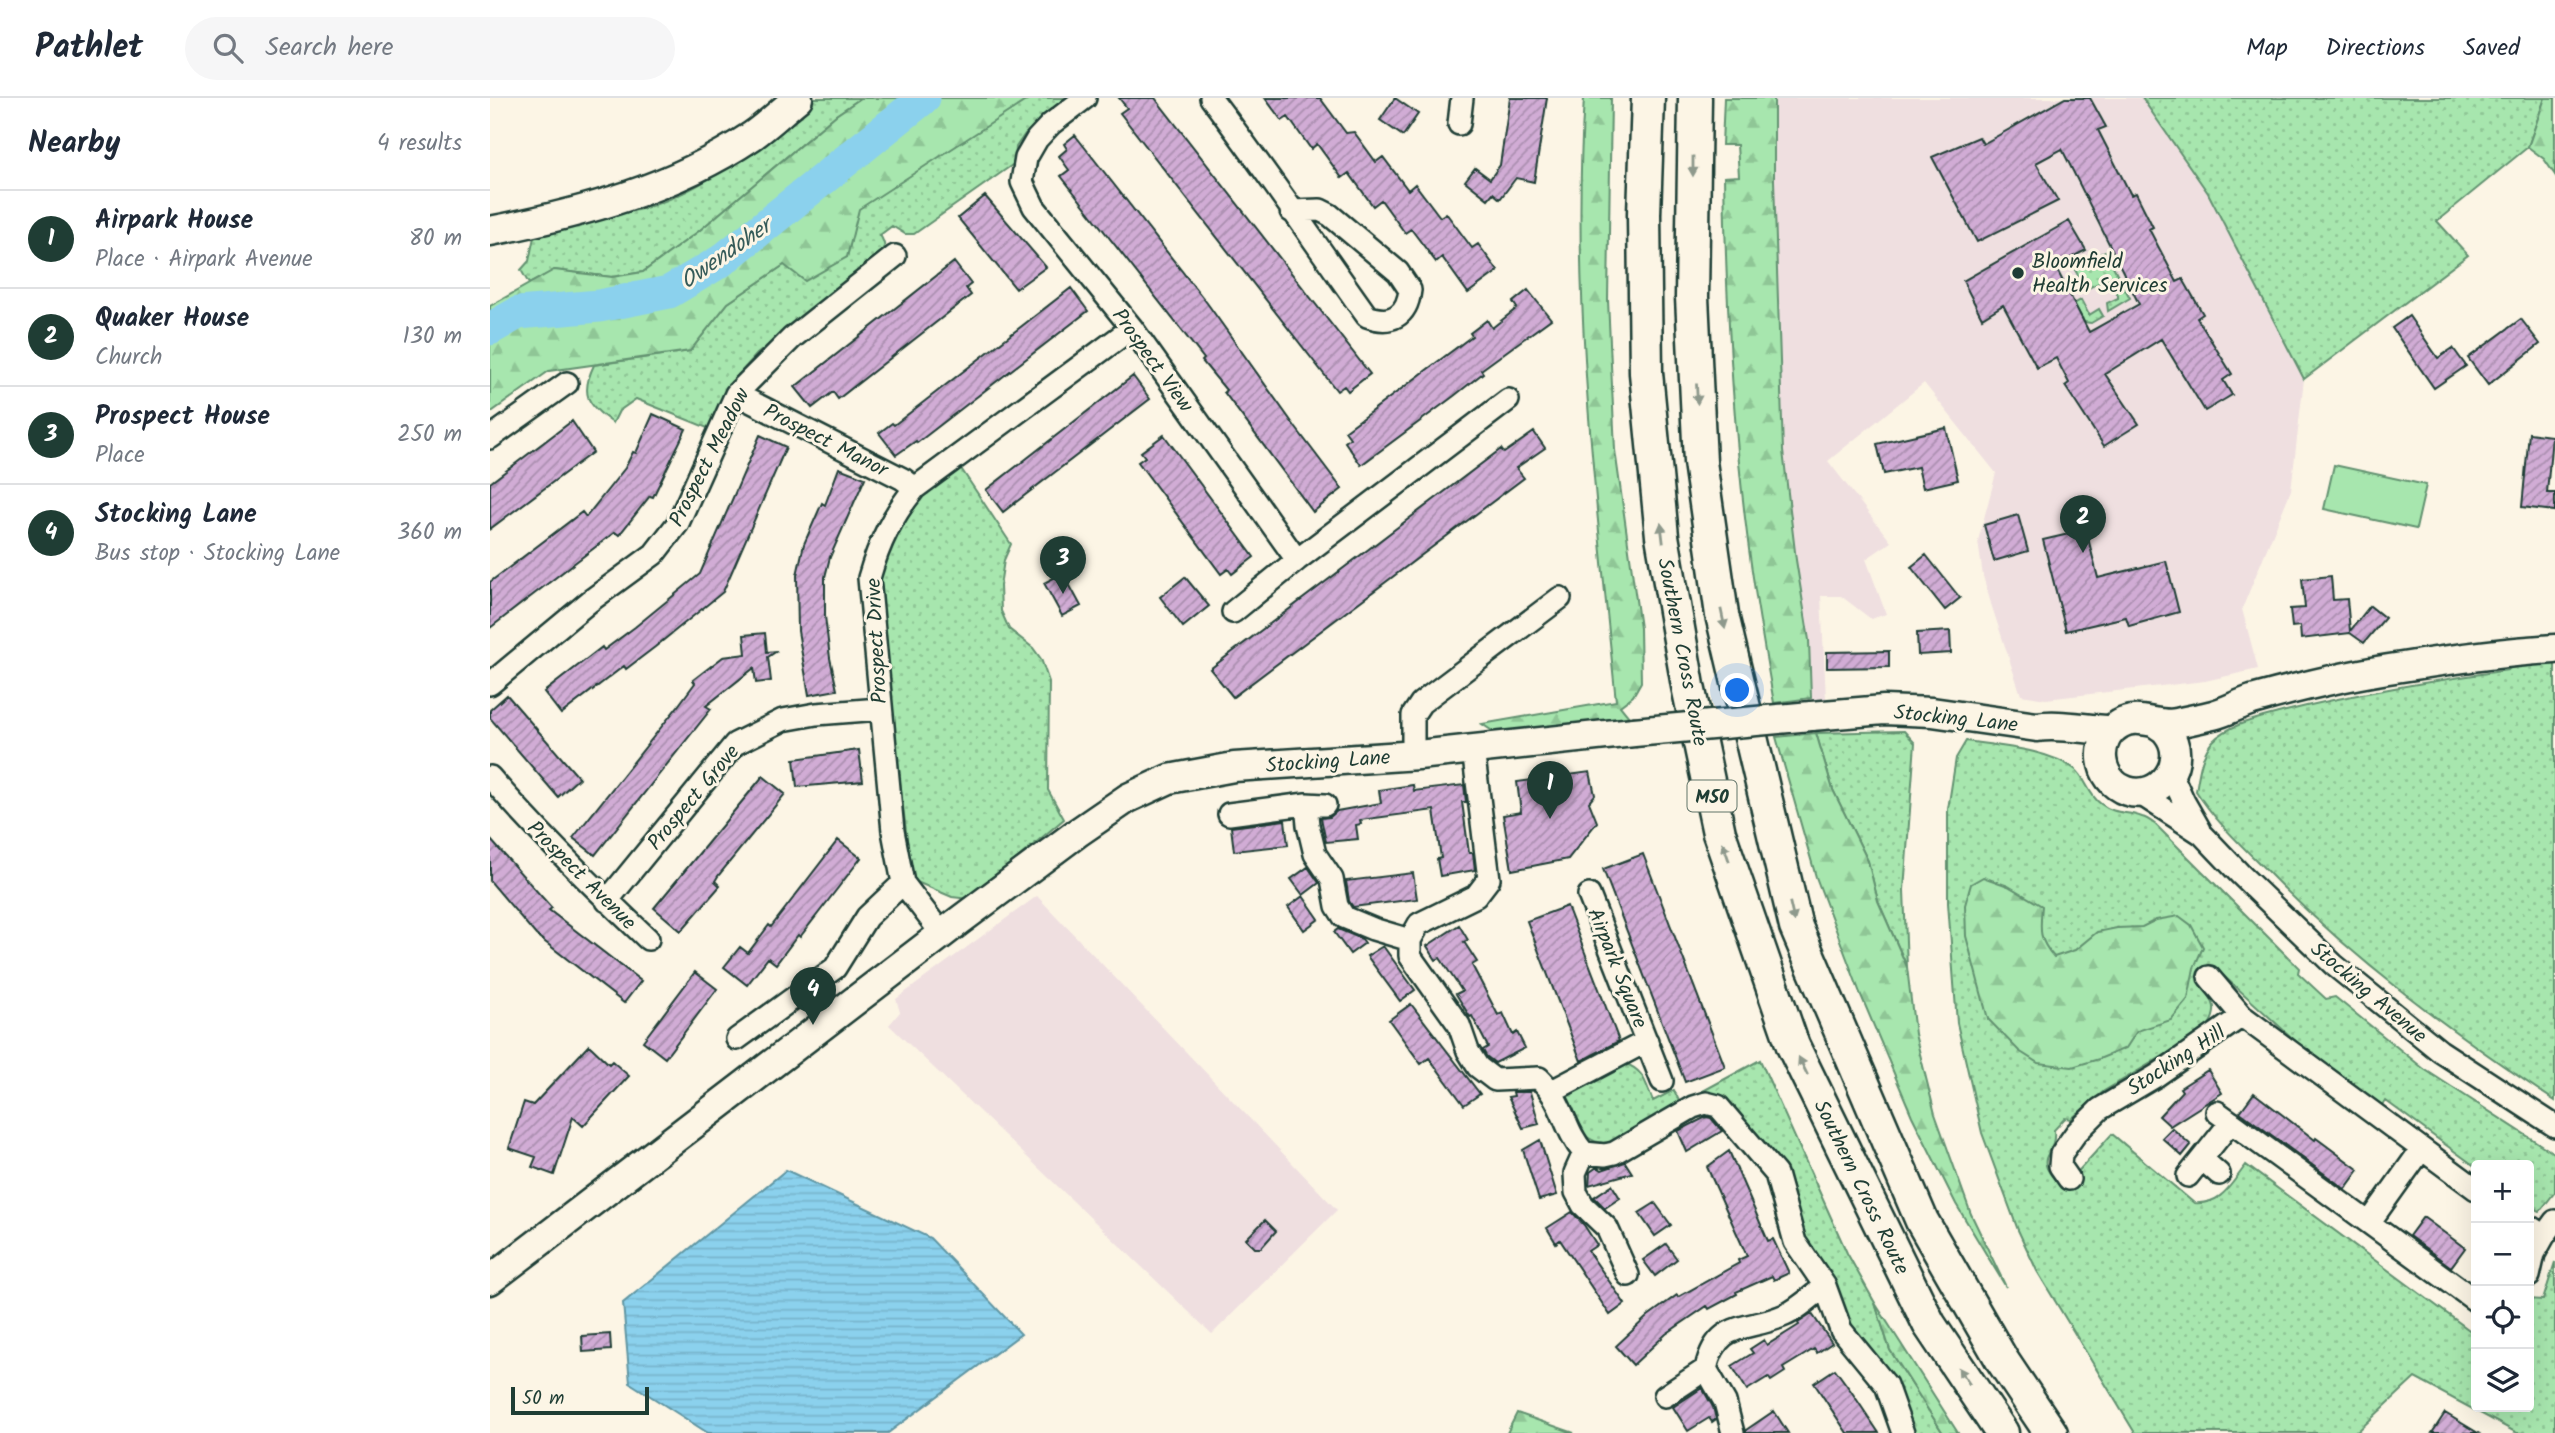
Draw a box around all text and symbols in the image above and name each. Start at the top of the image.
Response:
search box [185,17,675,80]
text: Pathlet [35,22,143,75]
text: Search here [265,27,393,69]
icon: search [209,29,247,67]
text: Map [2246,29,2288,68]
text: Directions [2326,29,2425,68]
text: Saved [2463,29,2520,68]
text: Nearby [28,120,120,168]
text: 4 results [377,126,462,162]
one-way arrow [1687,155,1699,177]
text: Airpark House [95,200,253,242]
water label: Owendoher [673,207,783,299]
text: 1 [48,221,54,257]
text: 80 m [409,221,462,257]
text: Place · Airpark Avenue [95,242,313,278]
place label: Bloomfield Health Services [2032,246,2168,303]
marker: Bloomfield Health Services [2010,265,2026,281]
text: Quaker House [95,298,249,340]
street label: Prospect View [1103,302,1201,421]
text: 2 [44,319,58,355]
text: 130 m [403,319,462,355]
text: Church [95,340,162,376]
street label: Prospect Meadow [661,382,760,533]
one-way arrow [1692,383,1703,405]
text: Prospect House [95,396,270,438]
street label: Prospect Manor [757,396,894,487]
text: 3 [45,417,57,453]
text: 250 m [397,417,462,453]
text: Place [95,438,145,474]
text: Stocking Lane [95,494,257,536]
pin: 2 [2060,495,2106,553]
text: 4 [45,515,57,551]
text: 360 m [397,515,462,551]
one-way arrow [1656,522,1667,544]
text: Bus stop · Stocking Lane [95,536,340,572]
pin: 3 [1040,536,1086,594]
street label: Southern Cross Route [1647,555,1716,750]
street label: Prospect Drive [858,577,897,705]
one-way arrow [1717,608,1728,630]
your location [1720,673,1754,707]
street label: Stocking Lane [1892,697,2020,742]
street label: Prospect Grove [640,737,749,858]
street label: Stocking Lane [1265,742,1392,783]
pin: 1 [1527,761,1573,819]
road number: M50 [1688,780,1736,811]
street label: Prospect Avenue [518,813,644,939]
one-way arrow [1720,842,1731,863]
one-way arrow [1787,901,1798,923]
street label: Airpark Square [1577,903,1656,1034]
street label: Stocking Avenue [2302,934,2434,1053]
pin: 4 [790,967,836,1025]
street label: Stocking Hill [2121,1017,2233,1106]
one-way arrow [1797,1056,1809,1076]
street label: Southern Cross Route [1804,1095,1918,1281]
map controls [2471,1160,2534,1412]
button: + [2471,1160,2534,1223]
button: − [2471,1223,2534,1286]
button: locate [2471,1286,2534,1349]
button: layers [2471,1349,2534,1412]
one-way arrow [1958,1367,1971,1386]
scale bar [511,1384,649,1416]
text: 50 m [522,1384,564,1414]

